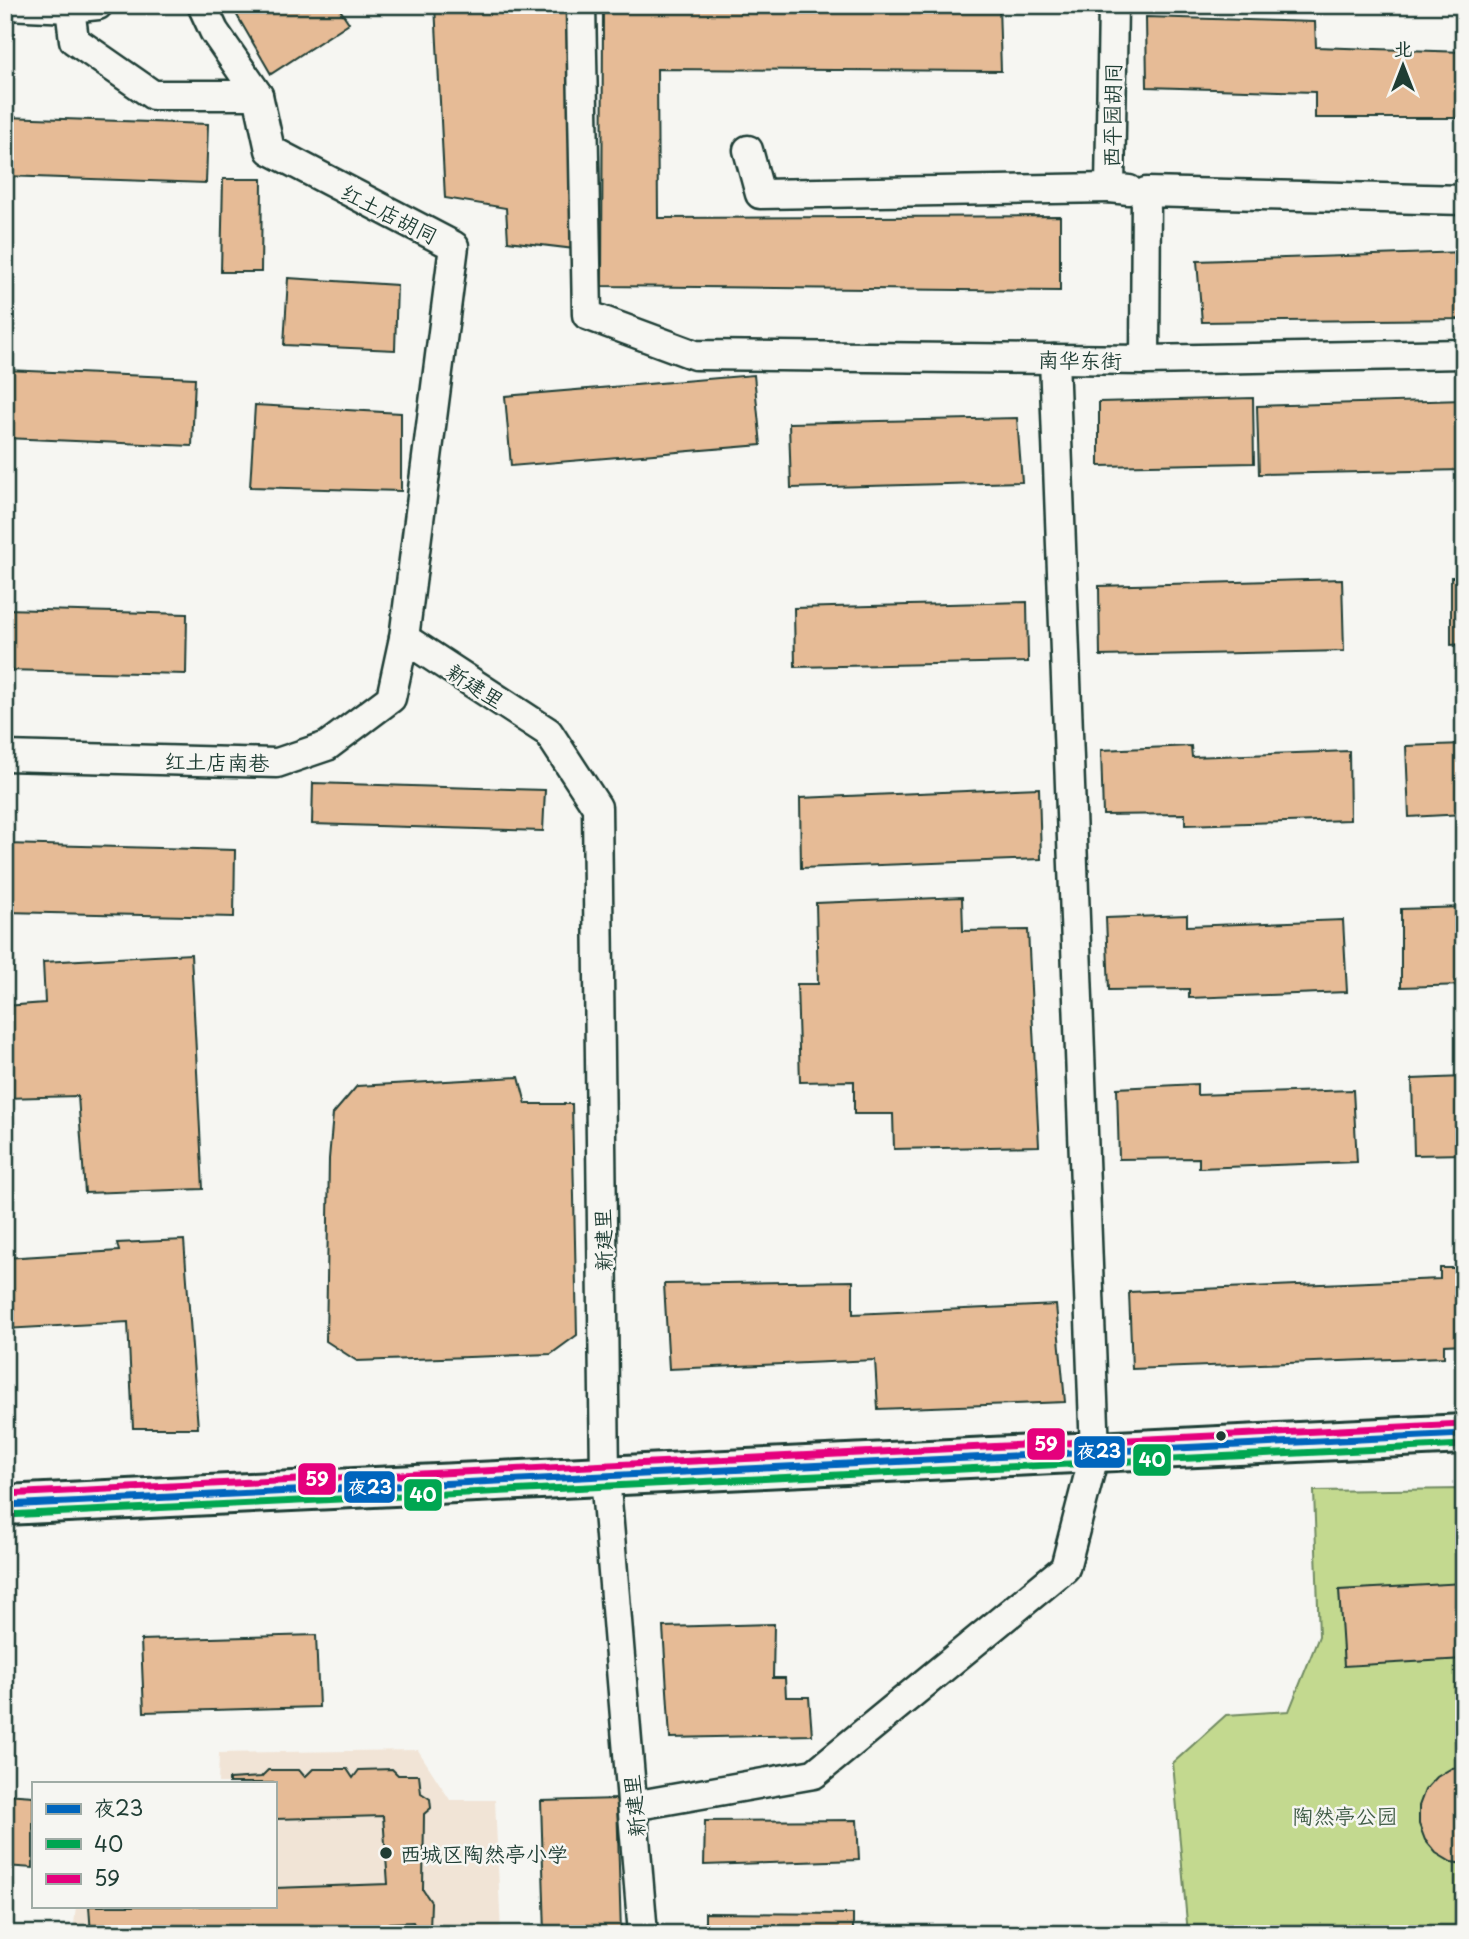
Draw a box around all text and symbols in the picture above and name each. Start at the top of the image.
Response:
north arrow [1368,32,1438,102]
text: 北 [1393,34,1413,62]
street label: 西平园胡同 [1094,62,1128,168]
street label: 红土店胡同 [336,175,444,251]
street label: 南华东街 [1038,342,1122,376]
street label: 新建里 [441,654,511,716]
street label: 红土店南巷 [164,744,270,778]
street label: 新建里 [585,1208,619,1272]
line badge: 59 [1026,1427,1066,1461]
text: 59 [1034,1429,1058,1457]
unlabelled marker [1214,1429,1228,1443]
line badge: 夜23 [1073,1435,1126,1469]
text: 夜23 [1077,1436,1121,1464]
line badge: 40 [1132,1443,1172,1477]
text: 40 [1138,1445,1166,1473]
line badge: 59 [297,1462,337,1496]
text: 59 [305,1464,329,1492]
line badge: 夜23 [343,1470,396,1504]
text: 夜23 [348,1472,392,1500]
line badge: 40 [403,1478,443,1512]
text: 40 [409,1480,437,1508]
street label: 新建里 [614,1773,652,1839]
legend [32,1782,276,1908]
text: 夜23 [94,1791,143,1823]
park label: 陶然亭公园 [1293,1799,1398,1831]
text: 40 [94,1827,123,1859]
place label: 西城区陶然亭小学 [400,1837,568,1869]
marker: 西城区陶然亭小学 [378,1845,394,1861]
text: 59 [94,1861,120,1893]

